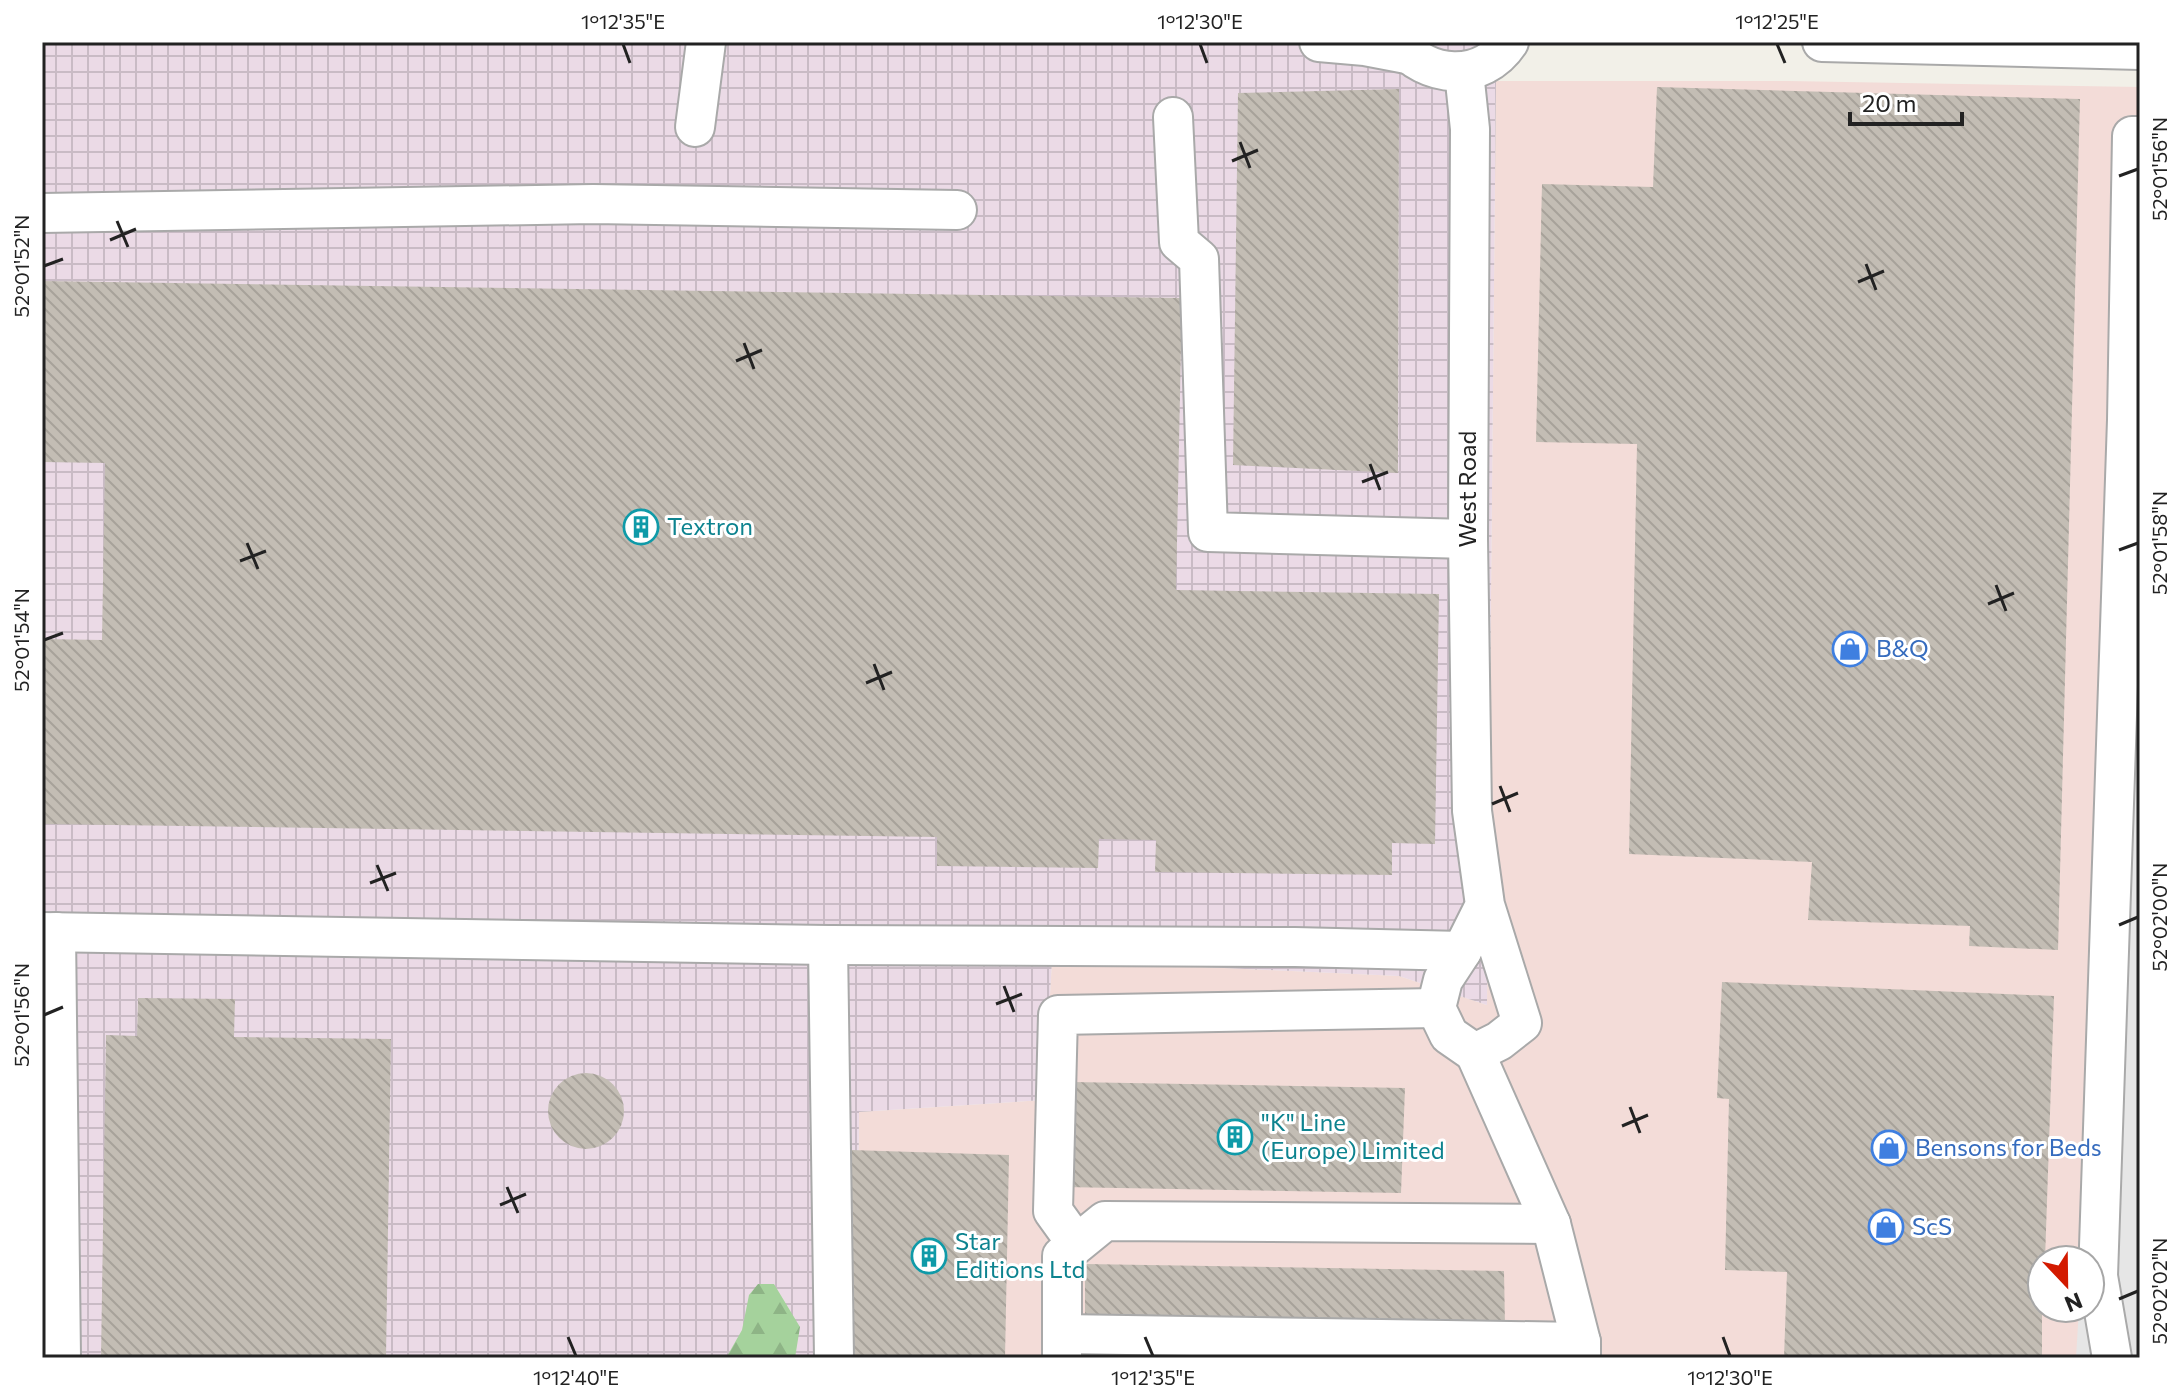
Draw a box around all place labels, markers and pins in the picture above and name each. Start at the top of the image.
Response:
building icon: Textron [622,508,660,546]
place label: Textron [667,511,753,540]
shop icon: B&Q [1831,630,1869,668]
place label: B&Q [1876,633,1929,662]
place label: "K" Line (Europe) Limited [1261,1107,1445,1164]
building icon: "K" Line (Europe) Limited [1216,1118,1254,1156]
shop icon: Bensons for Beds [1870,1129,1908,1167]
place label: Bensons for Beds [1915,1132,2102,1161]
shop icon: ScS [1867,1208,1905,1246]
place label: ScS [1912,1211,1952,1240]
place label: Star Editions Ltd [955,1226,1085,1283]
building icon: Star Editions Ltd [910,1237,948,1275]

